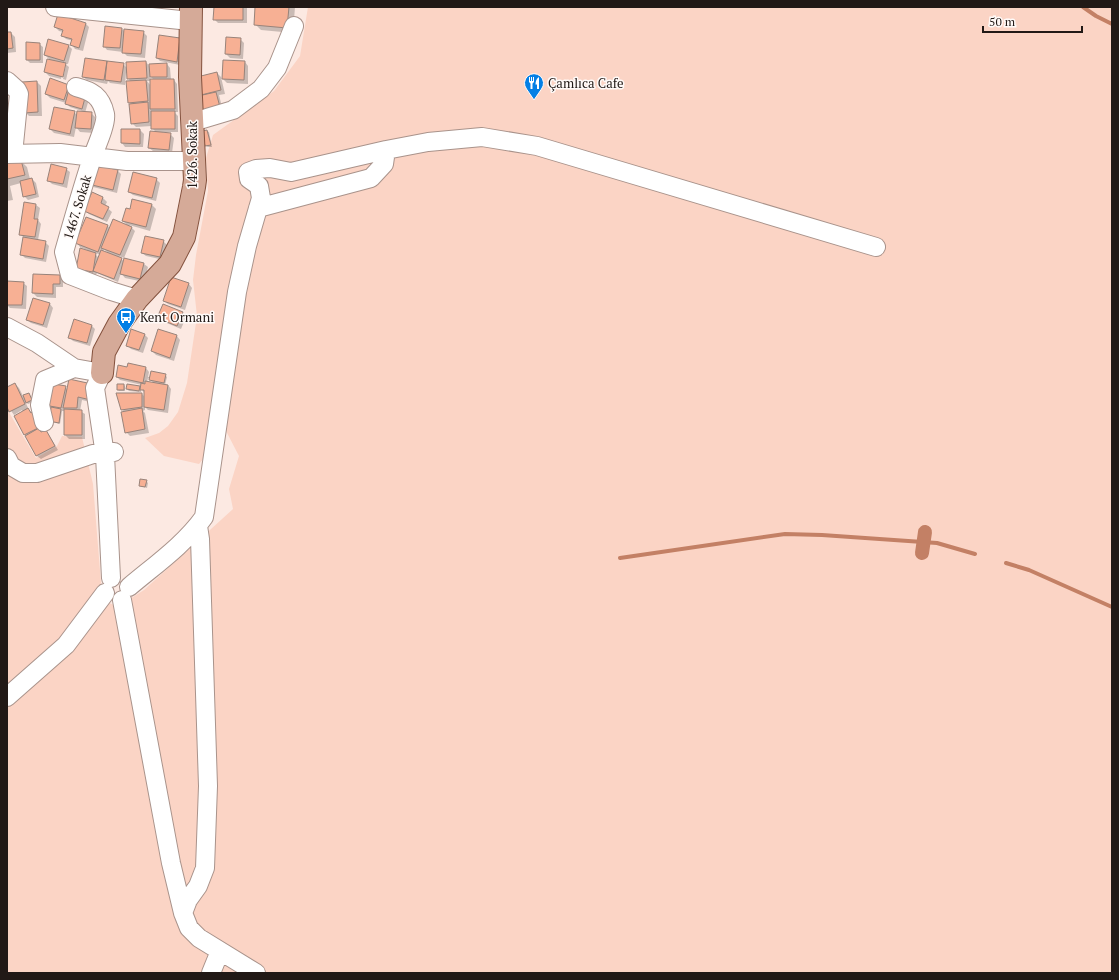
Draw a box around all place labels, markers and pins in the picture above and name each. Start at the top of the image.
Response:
restaurant icon: Çamlıca Cafe [523,72,545,100]
place label: Çamlıca Cafe [548,74,623,92]
bus stop icon: Kent Ormani [115,306,137,334]
place label: Kent Ormani [140,308,214,326]

